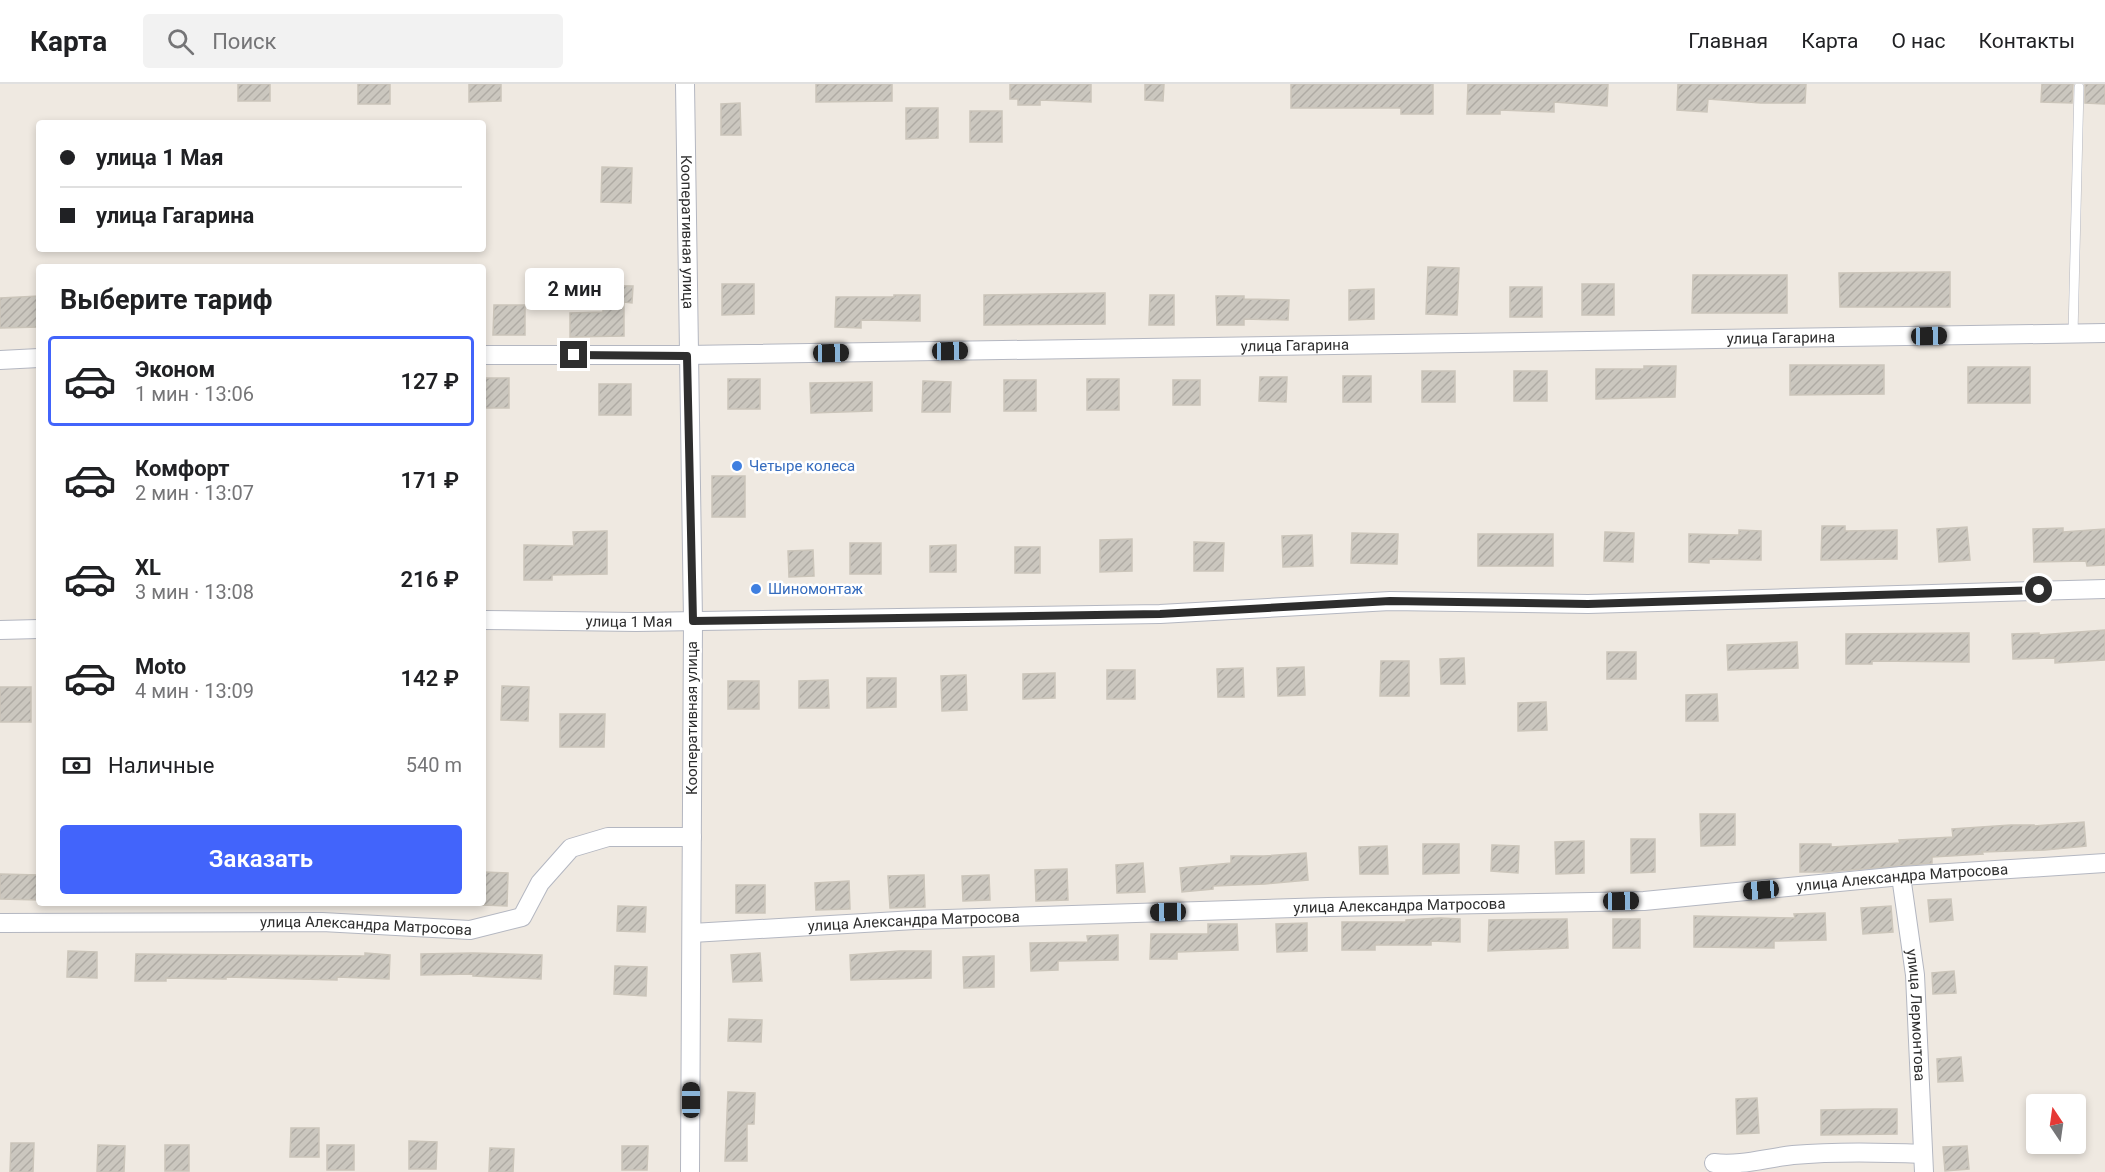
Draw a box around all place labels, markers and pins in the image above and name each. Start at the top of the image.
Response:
place label: Четыре колеса [749,457,855,475]
marker: Четыре колеса [730,459,744,473]
place label: Шиномонтаж [768,580,864,598]
marker: Шиномонтаж [749,582,763,596]

